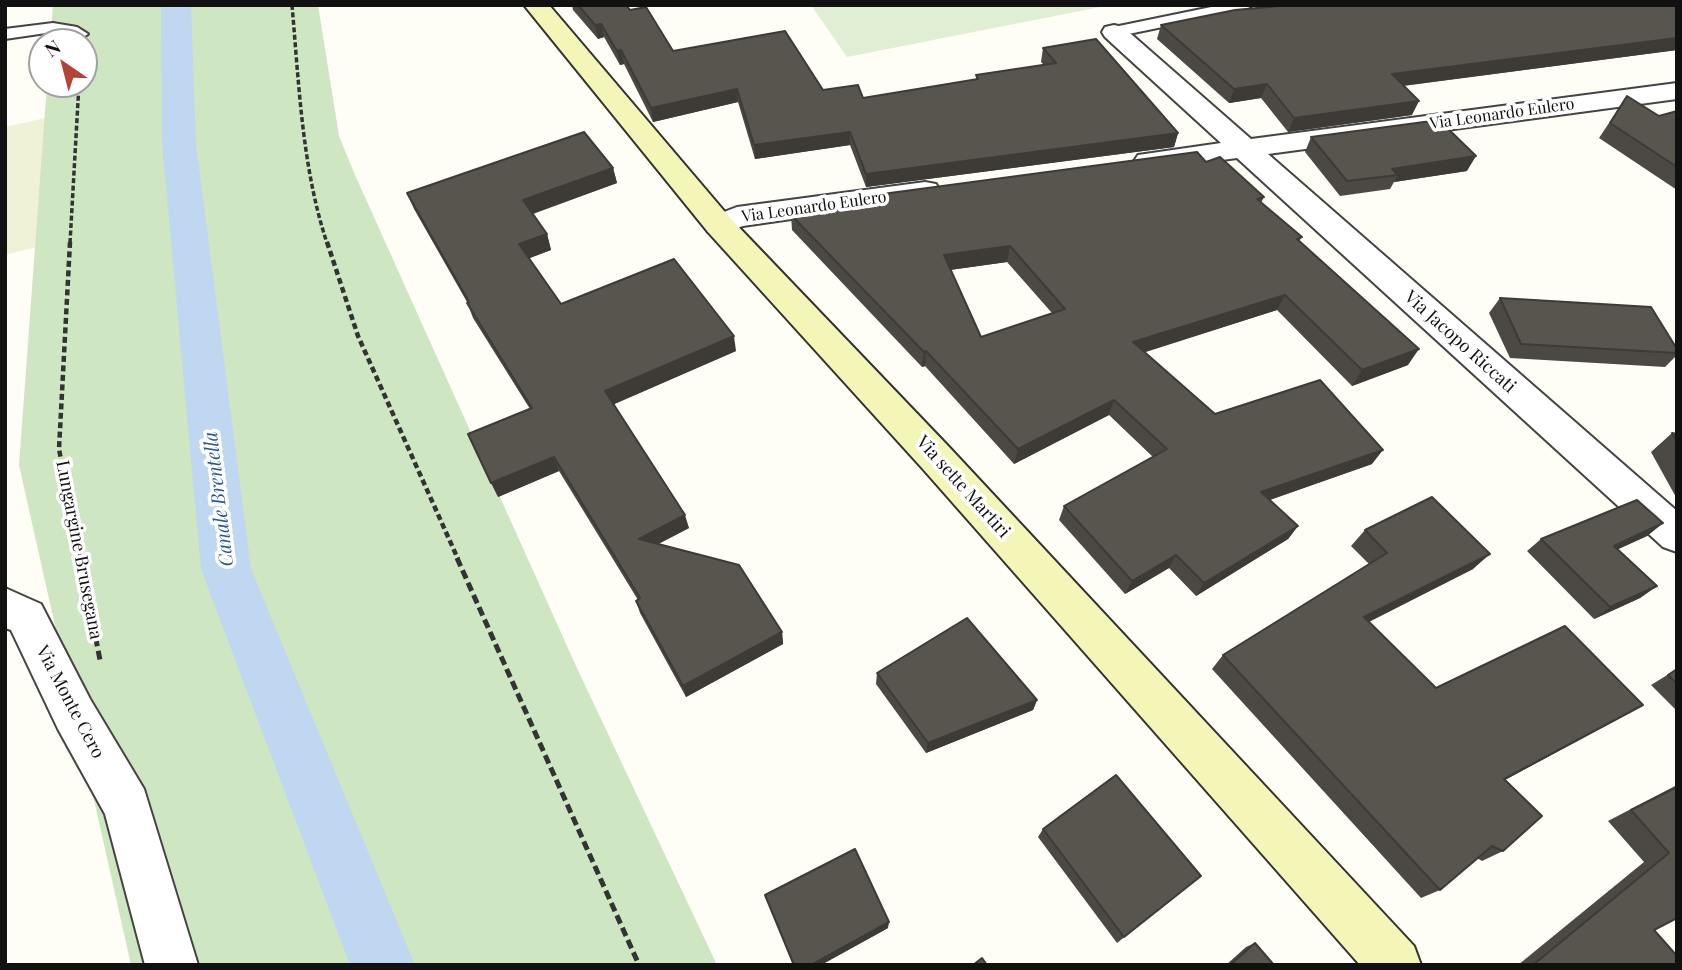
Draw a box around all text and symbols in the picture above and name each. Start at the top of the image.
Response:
north arrow [28,28,98,98]
text: N [39,33,65,62]
street label: Via Leonardo Eulero [1428,94,1576,134]
street label: Via Leonardo Eulero [740,187,888,227]
street label: Via Jacopo Riccati [1400,286,1520,398]
water label: Canale Brentella [199,430,239,568]
street label: Via sette Martiri [912,432,1014,542]
street label: Lungargine Brusegana [51,459,107,641]
street label: Via Monte Cero [31,642,109,762]

